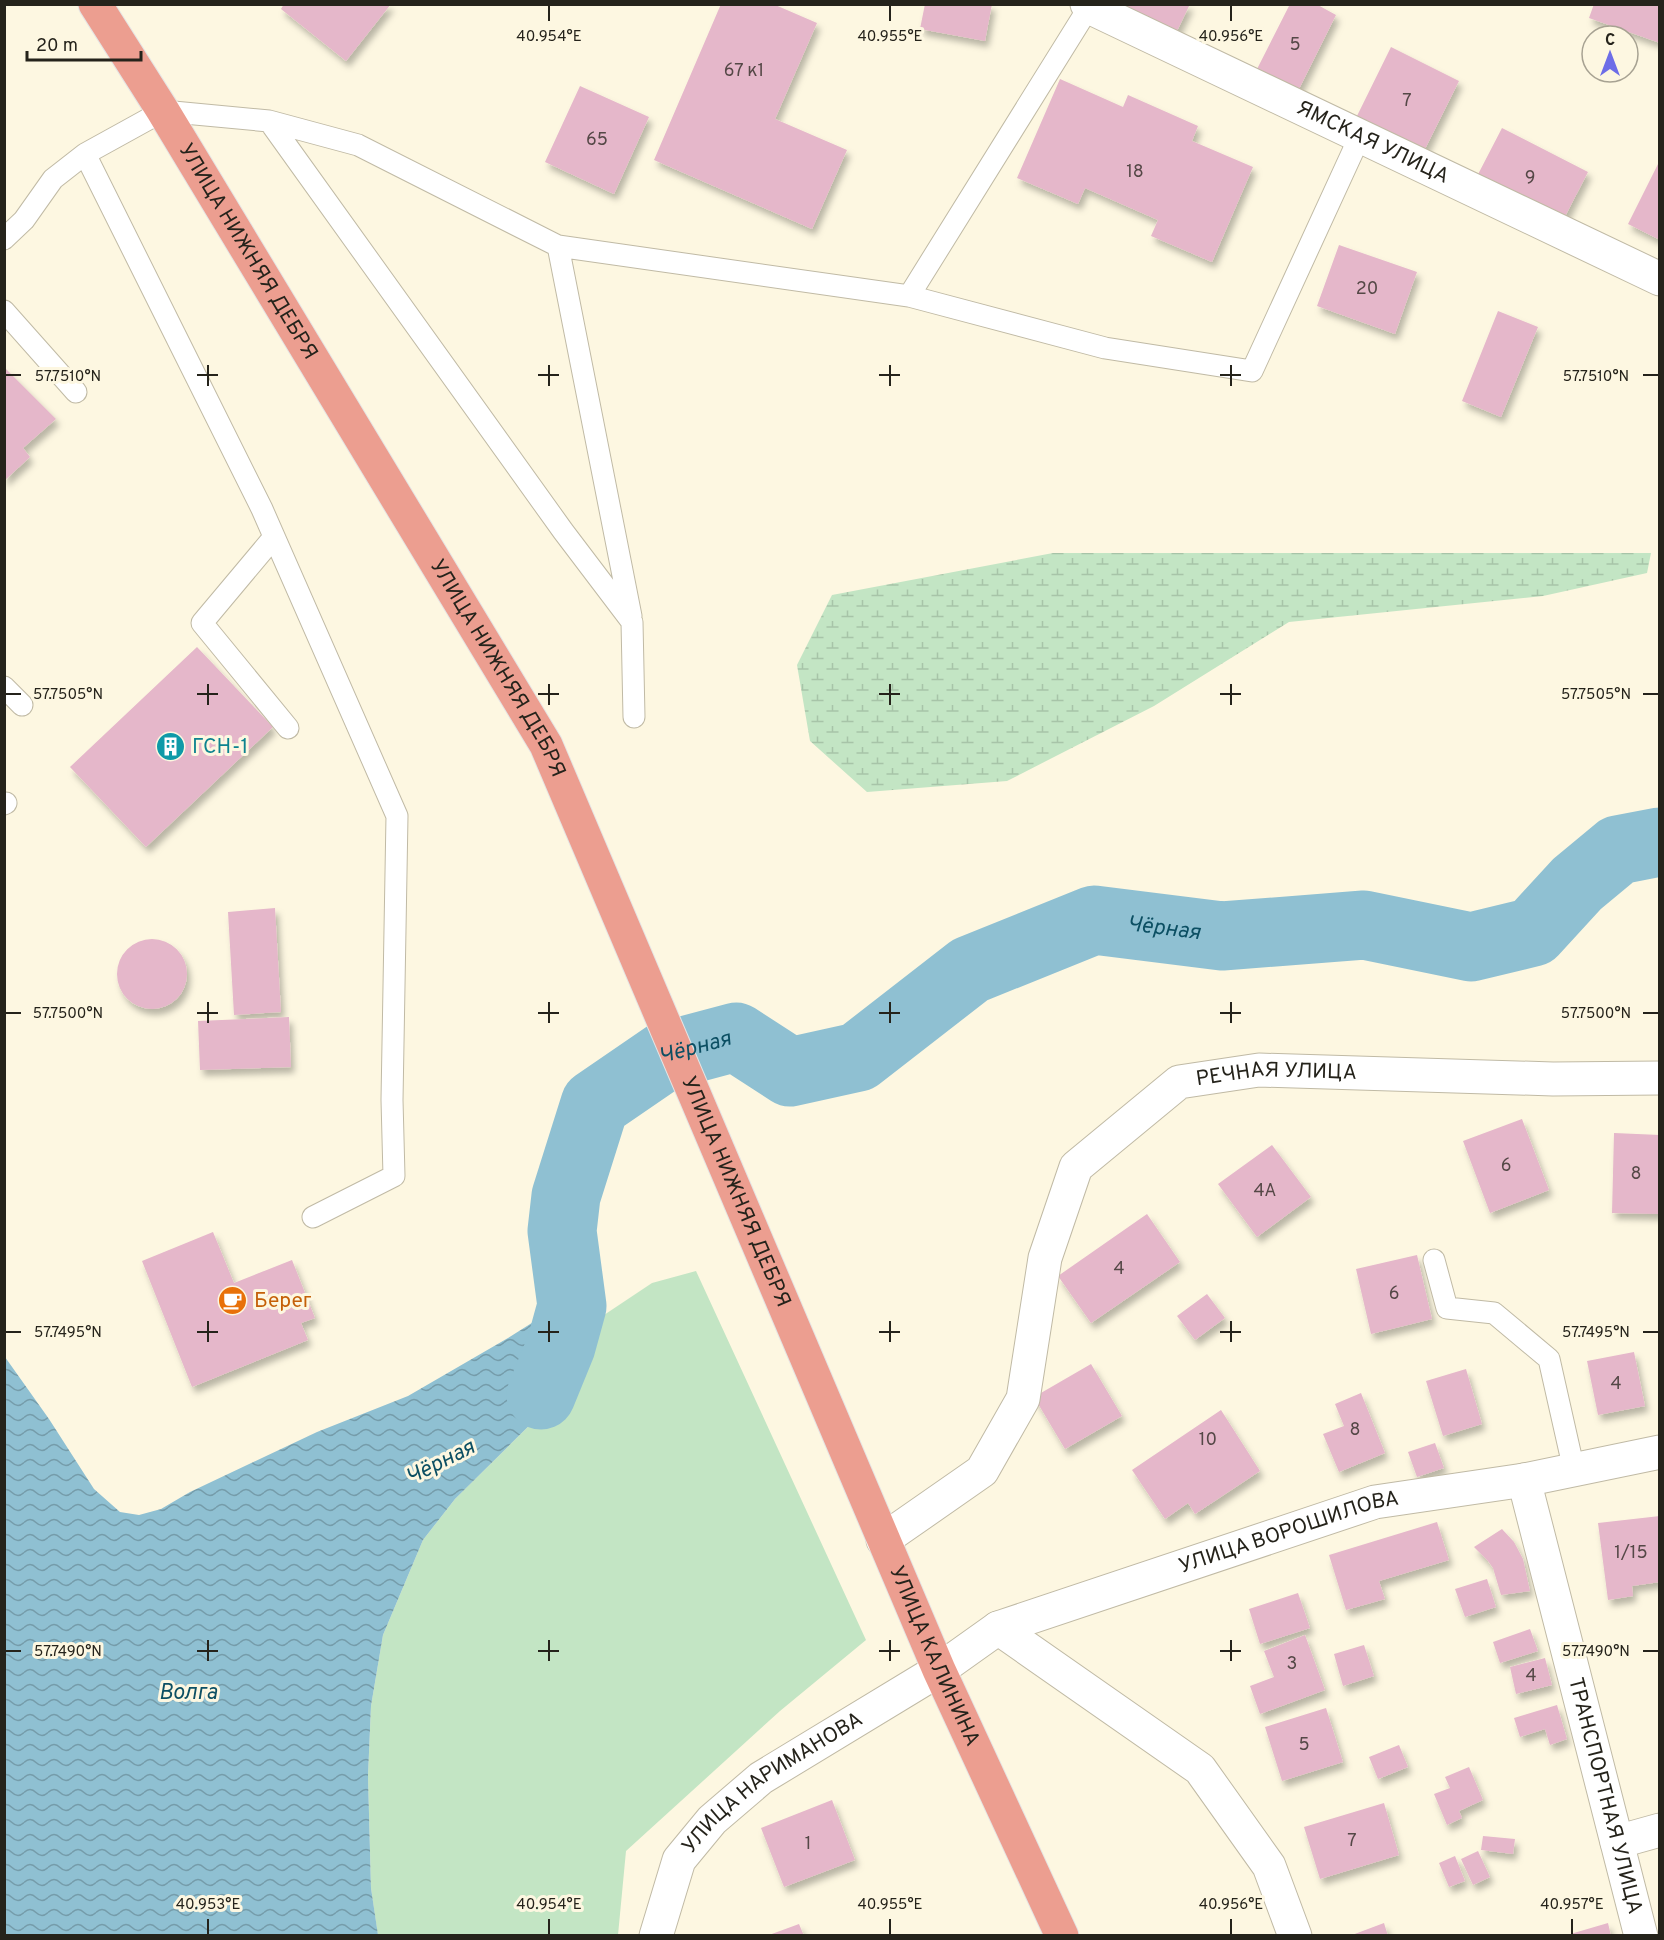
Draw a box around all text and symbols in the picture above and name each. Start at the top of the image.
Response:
scale bar [27,24,141,62]
north arrow [1580,24,1640,84]
text: 40.954°E [516,28,582,47]
text: 40.955°E [857,28,923,47]
text: 40.956°E [1199,28,1263,47]
text: С [1605,31,1615,51]
house number: 5 [1289,34,1301,57]
text: 20 m [36,35,78,58]
house number: 67 к1 [724,60,764,83]
house number: 7 [1402,90,1412,113]
street label: ЯМСКАЯ УЛИЦА [1292,94,1454,190]
house number: 65 [586,129,608,152]
street label: УЛИЦА НИЖНЯЯ ДЕБРЯ [172,138,324,365]
house number: 18 [1126,161,1144,184]
house number: 9 [1525,167,1535,190]
house number: 20 [1356,278,1378,301]
text: 57.7510°N [35,368,101,387]
text: 57.7510°N [1563,368,1629,387]
street label: УЛИЦА НИЖНЯЯ ДЕБРЯ [424,554,572,781]
text: 57.7505°N [33,686,103,705]
text: 57.7505°N [1561,686,1631,705]
building icon: ГСН-1 [155,731,187,763]
place label: ГСН-1 [192,734,248,761]
water label: Чёрная [1126,911,1203,947]
text: 57.7500°N [33,1005,103,1024]
text: 57.7500°N [1561,1005,1631,1024]
water label: Чёрная [656,1025,735,1070]
street label: РЕЧНАЯ УЛИЦА [1194,1056,1357,1093]
street label: УЛИЦА НИЖНЯЯ ДЕБРЯ [675,1072,797,1311]
house number: 6 [1501,1155,1511,1178]
house number: 8 [1631,1163,1642,1186]
house number: 4А [1253,1180,1277,1203]
house number: 4 [1113,1258,1125,1281]
house number: 6 [1389,1283,1399,1306]
cafe icon: Берег [217,1285,249,1317]
place label: Берег [254,1288,312,1315]
text: 57.7495°N [34,1324,102,1343]
text: 57.7495°N [1562,1324,1630,1343]
house number: 4 [1610,1373,1622,1396]
house number: 8 [1350,1419,1361,1442]
house number: 10 [1199,1429,1217,1452]
water label: Чёрная [402,1434,480,1492]
street label: УЛИЦА ВОРОШИЛОВА [1175,1485,1401,1580]
house number: 1/15 [1614,1542,1648,1565]
street label: УЛИЦА КАЛИНИНА [883,1562,986,1751]
text: 57.7490°N [34,1643,102,1662]
text: 57.7490°N [1562,1643,1630,1662]
house number: 3 [1287,1653,1297,1676]
house number: 4 [1525,1665,1537,1688]
street label: ТРАНСПОРТНАЯ УЛИЦА [1562,1675,1648,1917]
water label: Волга [159,1680,218,1707]
street label: УЛИЦА НАРИМАНОВА [676,1706,868,1859]
house number: 5 [1298,1734,1310,1757]
house number: 7 [1347,1830,1357,1853]
house number: 1 [805,1833,811,1856]
text: 40.953°E [176,1896,240,1915]
text: 40.954°E [516,1896,582,1915]
text: 40.955°E [857,1896,923,1915]
text: 40.956°E [1199,1896,1263,1915]
text: 40.957°E [1540,1896,1604,1915]

